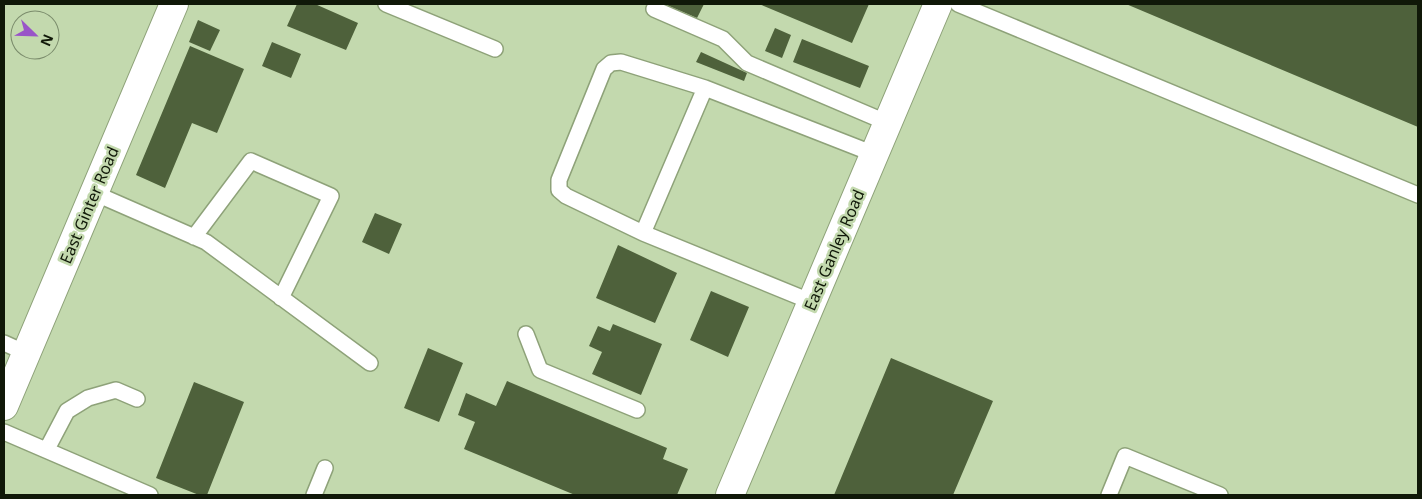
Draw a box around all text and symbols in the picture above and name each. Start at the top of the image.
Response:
north arrow [10,10,60,60]
text: N [36,31,58,49]
street label: East Ginter Road [54,143,124,267]
street label: East Ganley Road [799,186,869,314]

